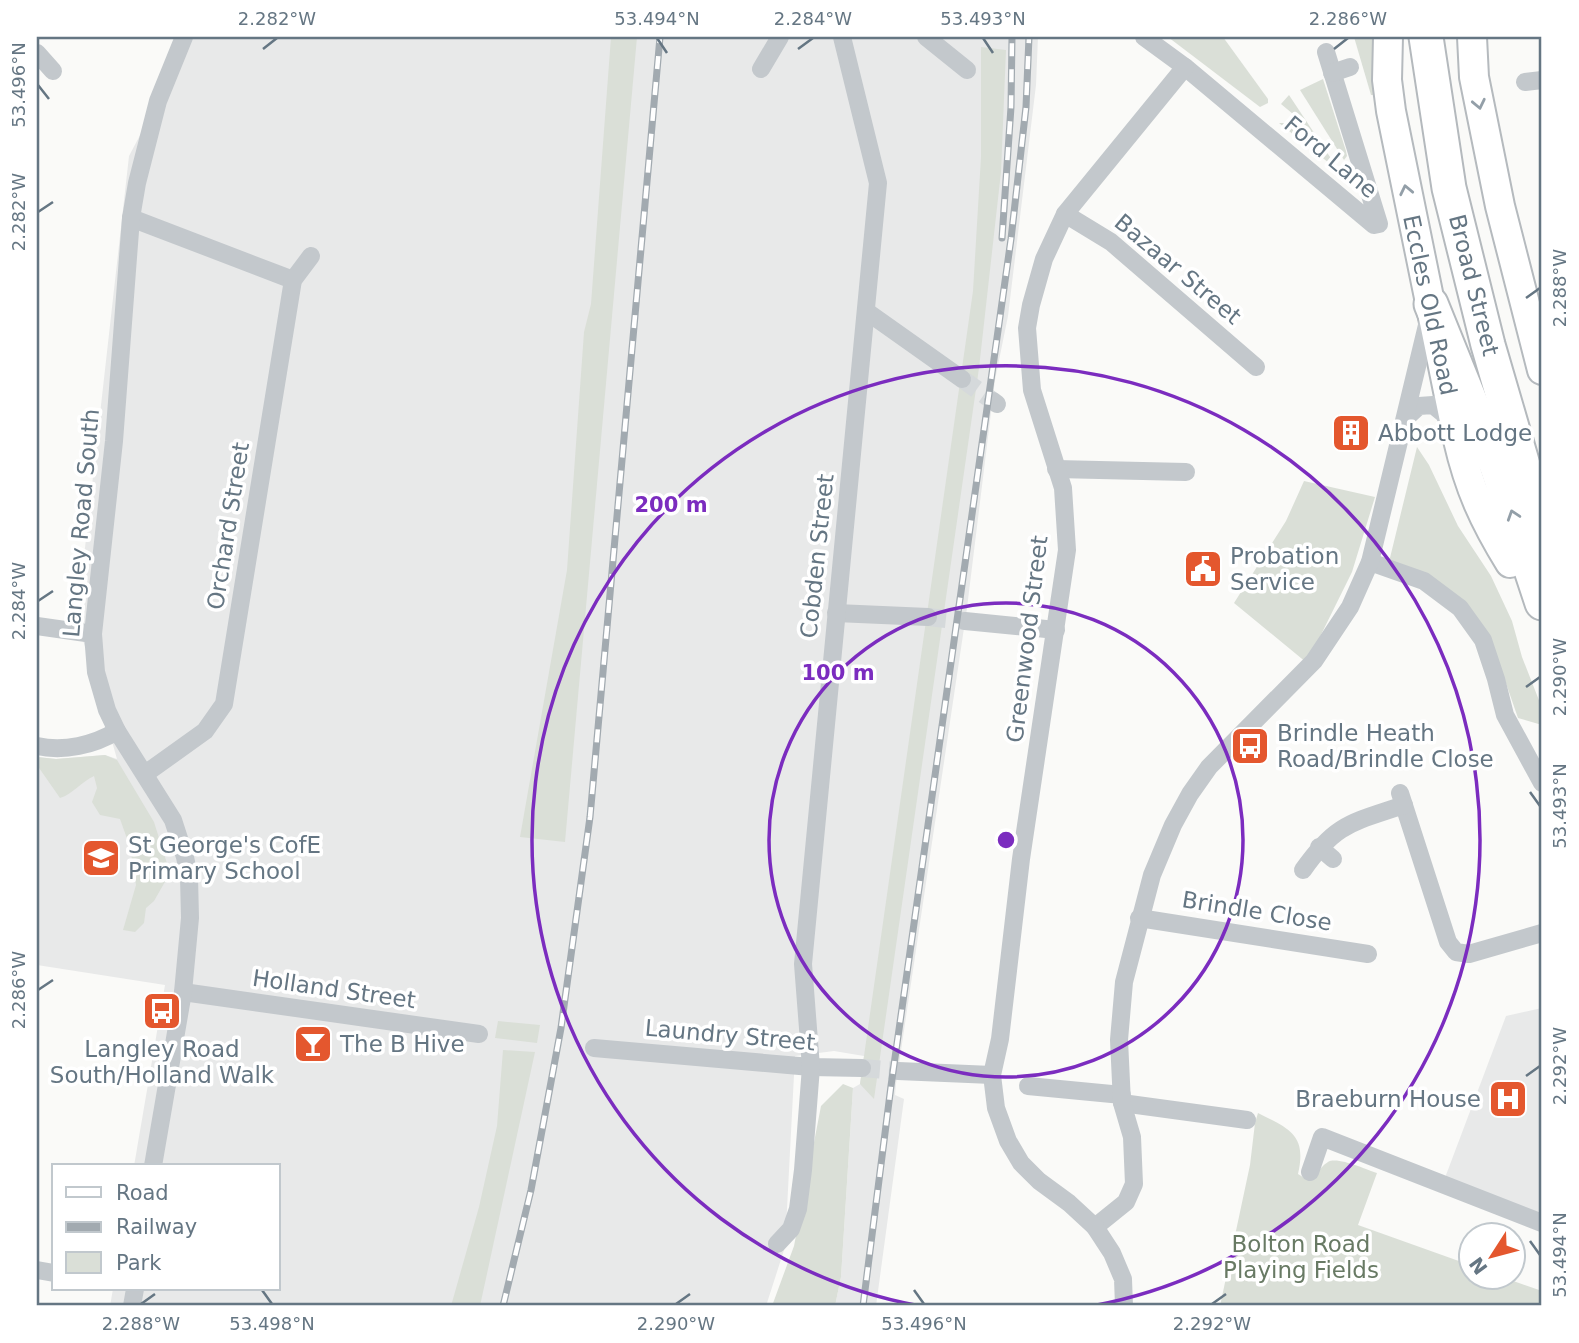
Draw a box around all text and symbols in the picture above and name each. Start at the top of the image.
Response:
text: 2.282°W [238,8,316,29]
text: 53.494°N [614,8,700,29]
text: 2.284°W [774,8,852,29]
text: 53.493°N [940,8,1026,29]
text: 2.286°W [1309,8,1387,29]
text: 53.496°N [8,42,29,128]
one-way arrow [1471,98,1486,110]
street label: Ford Lane [1279,111,1383,203]
text: 2.282°W [8,173,29,251]
one-way arrow [1400,184,1415,196]
street label: Bazaar Street [1110,209,1246,329]
street label: Eccles Old Road [1398,212,1462,398]
street label: Broad Street [1444,212,1504,358]
text: 2.288°W [1549,249,1570,327]
street label: Langley Road South [58,408,104,638]
building icon: Abbott Lodge [1330,412,1372,454]
place label: Abbott Lodge [1378,420,1532,446]
street label: Orchard Street [202,440,254,612]
street label: Cobden Street [795,472,839,640]
text: 200 m [634,493,708,517]
one-way arrow [1507,510,1521,522]
street label: Greenwood Street [1001,534,1053,744]
place label: Probation Service [1230,543,1339,595]
public building icon: Probation Service [1182,548,1224,590]
text: 2.284°W [8,562,29,640]
text: 2.290°W [1549,638,1570,716]
text: 100 m [801,661,875,685]
place label: Brindle Heath Road/Brindle Close [1277,720,1494,772]
bus stop icon: Brindle Heath Road/Brindle Close [1229,725,1271,767]
text: 53.493°N [1549,763,1570,849]
centre of rings [994,828,1018,852]
place label: St George's CofE Primary School [128,832,321,884]
school or university icon: St George's CofE Primary School [80,837,122,879]
street label: Brindle Close [1180,886,1334,936]
text: 2.286°W [8,951,29,1029]
street label: Holland Street [251,965,417,1013]
bus stop icon: Langley Road South/Holland Walk [141,990,183,1032]
street label: Laundry Street [644,1015,816,1055]
bar icon: The B Hive [292,1023,334,1065]
text: 2.292°W [1549,1027,1570,1105]
place label: The B Hive [339,1031,465,1057]
place label: Langley Road South/Holland Walk [50,1036,275,1088]
hospital icon: Braeburn House [1487,1078,1529,1120]
place label: Braeburn House [1295,1086,1481,1112]
legend [52,1164,280,1290]
text: Road [116,1181,169,1205]
text: 53.494°N [1549,1212,1570,1298]
text: Railway [116,1215,197,1239]
north arrow [1456,1220,1526,1290]
park label: Bolton Road Playing Fields [1223,1231,1379,1283]
text: Park [116,1251,162,1275]
text: N [1465,1253,1492,1279]
text: 2.288°W [102,1313,180,1334]
text: 53.498°N [229,1313,315,1334]
text: 2.290°W [637,1313,715,1334]
text: 53.496°N [881,1313,967,1334]
text: 2.292°W [1173,1313,1251,1334]

